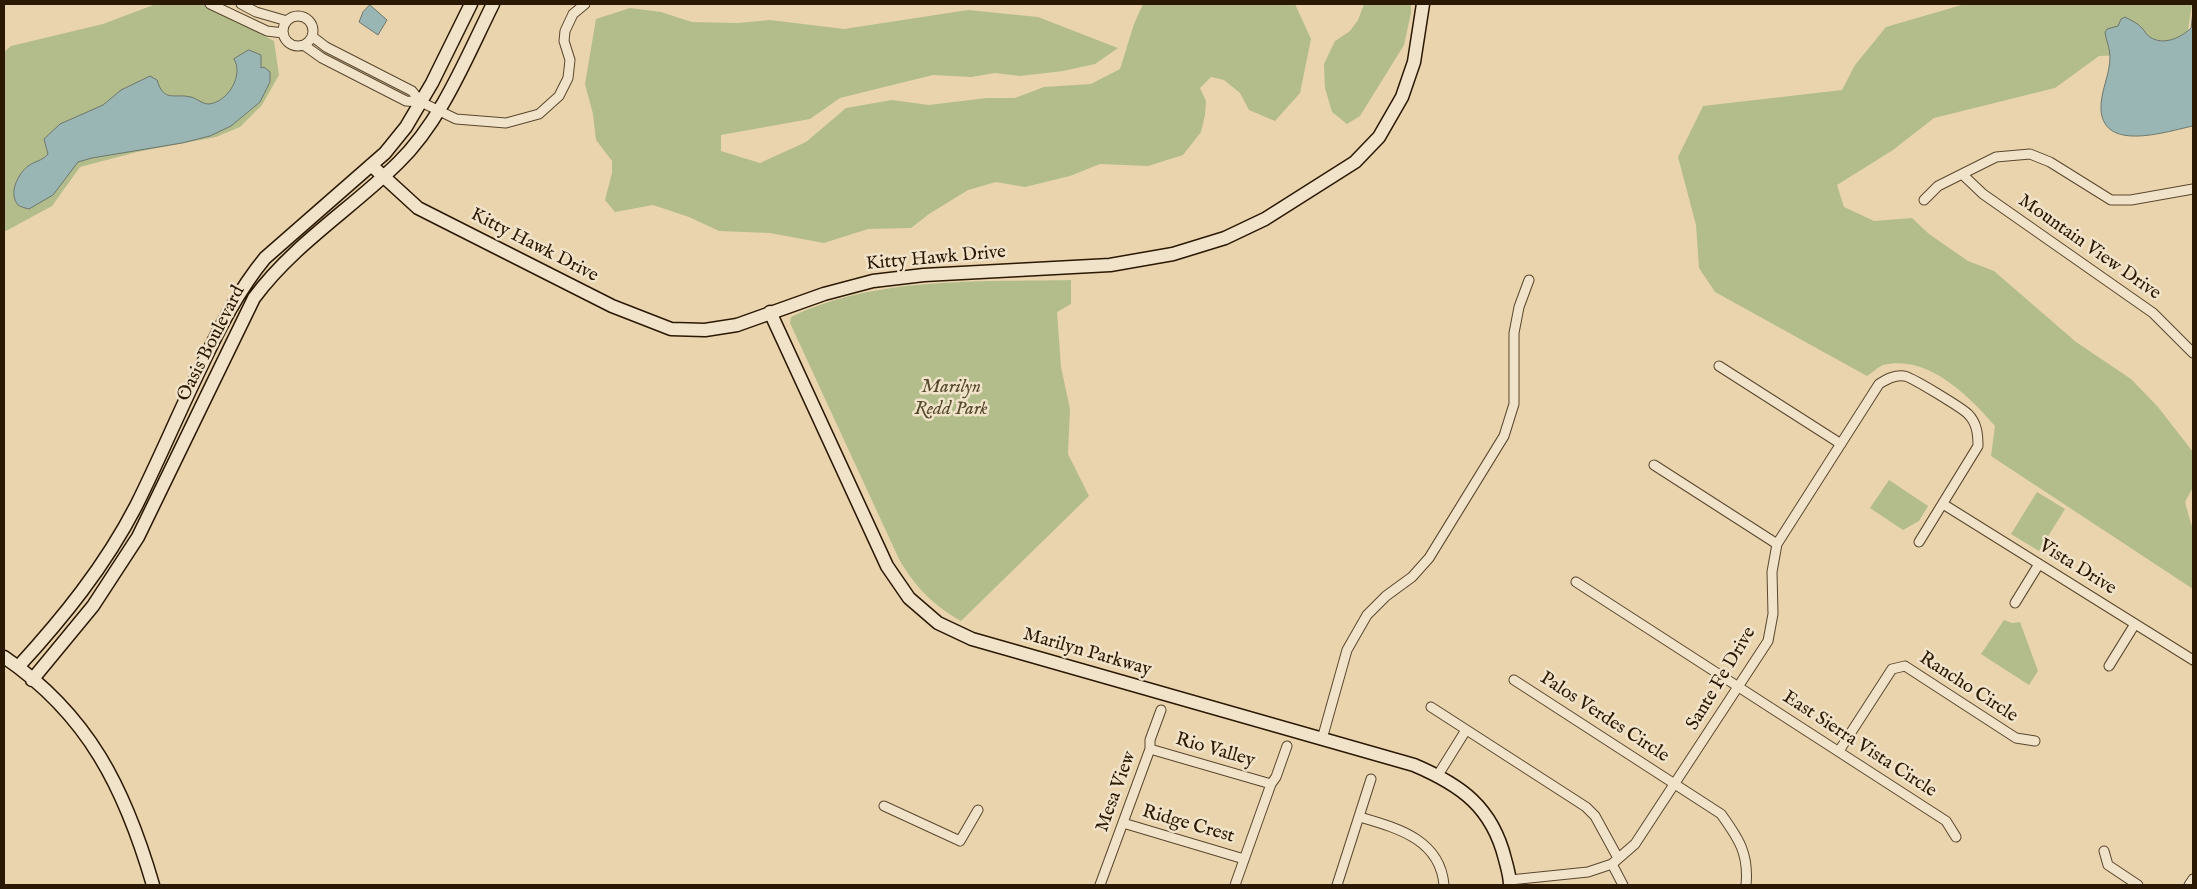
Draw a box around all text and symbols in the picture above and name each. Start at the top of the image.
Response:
street label: Mountain View Drive [2013,190,2165,306]
street label: Kitty Hawk Drive [466,204,602,288]
street label: Kitty Hawk Drive [865,242,1007,276]
street label: Oasis Boulevard [173,282,251,406]
park label: Marilyn Redd Park [914,377,988,421]
street label: Vista Drive [2034,535,2120,601]
street label: Sante Fe Drive [1682,623,1762,735]
street label: Marilyn Parkway [1020,624,1154,682]
street label: Rancho Circle [1914,648,2022,728]
street label: Palos Verdes Circle [1535,668,1673,768]
street label: East Sierra Vista Circle [1778,687,1940,803]
street label: Rio Valley [1173,729,1257,773]
street label: Mesa View [1092,749,1142,835]
street label: Ridge Crest [1139,801,1237,849]

